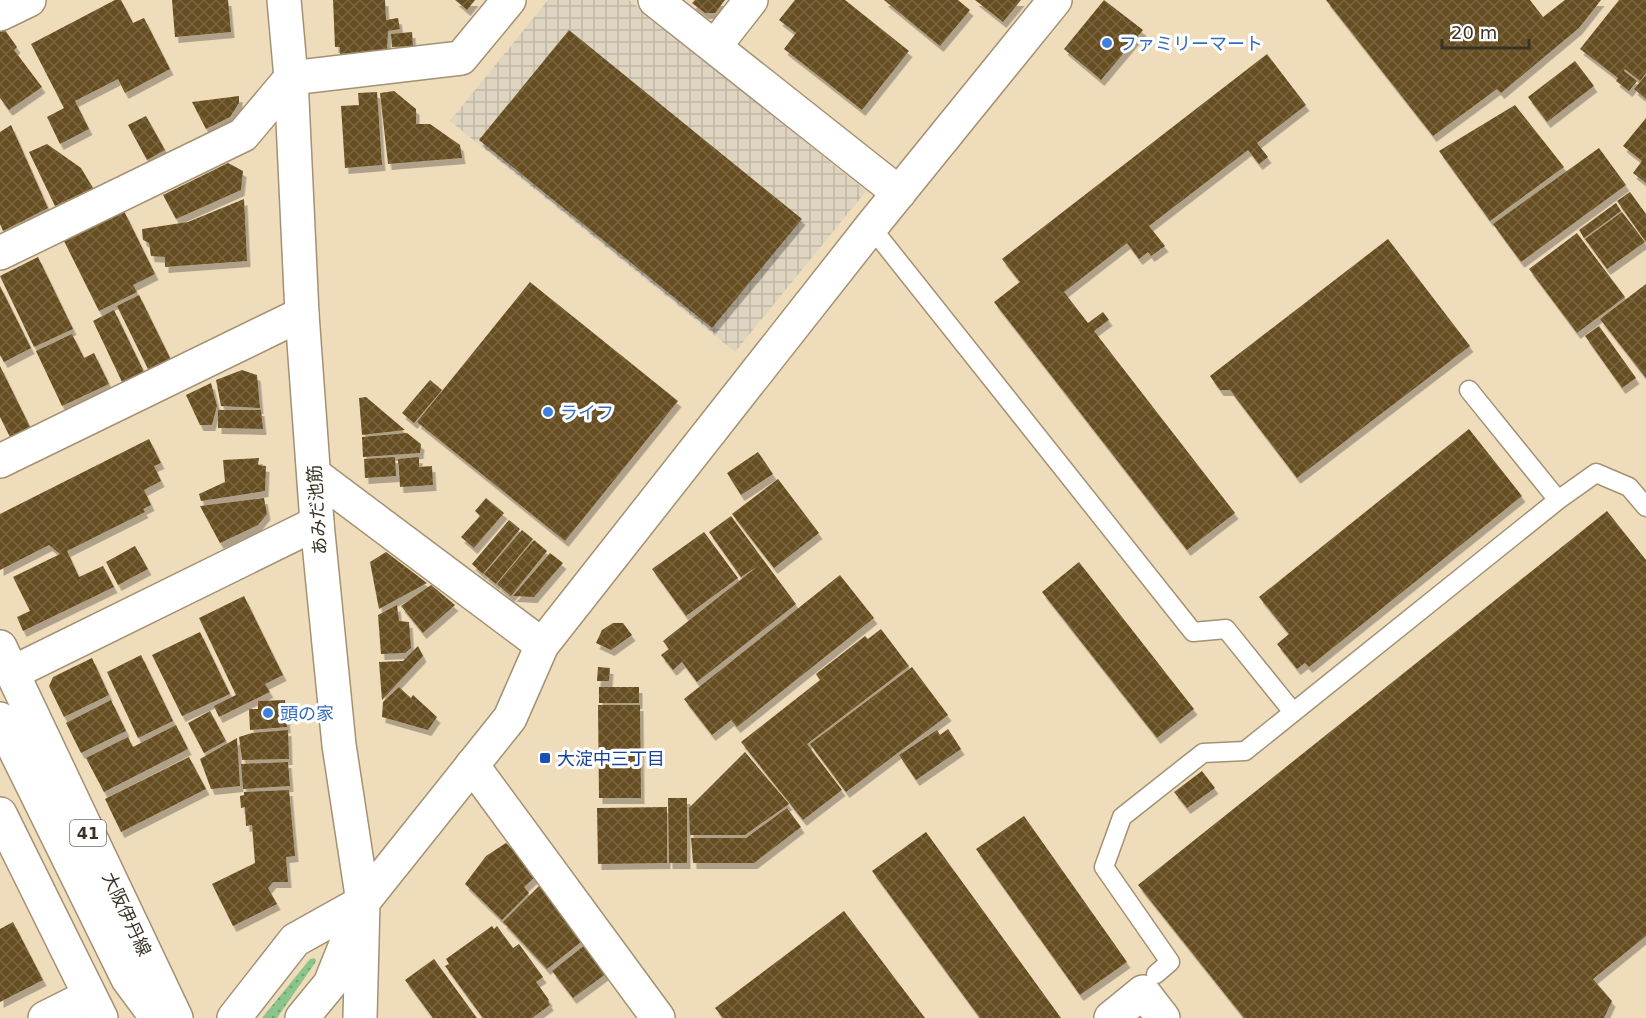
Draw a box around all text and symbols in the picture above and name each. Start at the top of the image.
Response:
scale bar [1442,12,1529,50]
text: 20 m [1451,22,1497,43]
place label: ファミリーマート [1119,33,1263,54]
marker: ファミリーマート [1100,36,1114,50]
place label: ライフ [560,402,614,423]
marker: ライフ [541,405,555,419]
street label: あみだ池筋 [303,464,331,556]
place label: 頭の家 [280,703,334,724]
marker: 頭の家 [261,706,275,720]
place label: 大淀中三丁目 [557,748,665,769]
marker: 大淀中三丁目 [538,751,552,765]
road number: 41 [70,820,106,846]
street label: 大阪伊丹線 [98,869,156,959]

